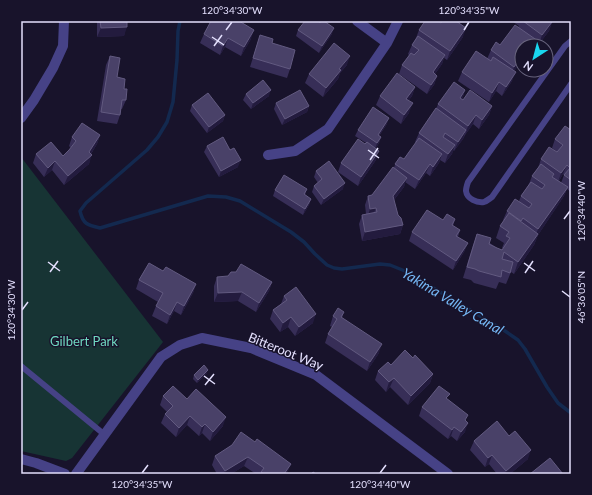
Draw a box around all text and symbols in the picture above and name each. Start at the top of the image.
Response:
text: 120°34'30"W [202,4,263,16]
text: 120°34'35"W [439,4,500,16]
north arrow [514,38,554,78]
text: N [521,59,535,74]
text: 120°34'40"W [575,180,587,241]
water label: Yakima Valley Canal [399,264,507,338]
text: 46°36'05"N [575,271,587,323]
text: 120°34'30"W [5,279,17,340]
street label: Bitteroot Way [246,329,326,373]
park label: Gilbert Park [50,333,118,349]
text: 120°34'35"W [112,478,173,490]
text: 120°34'40"W [350,478,411,490]

